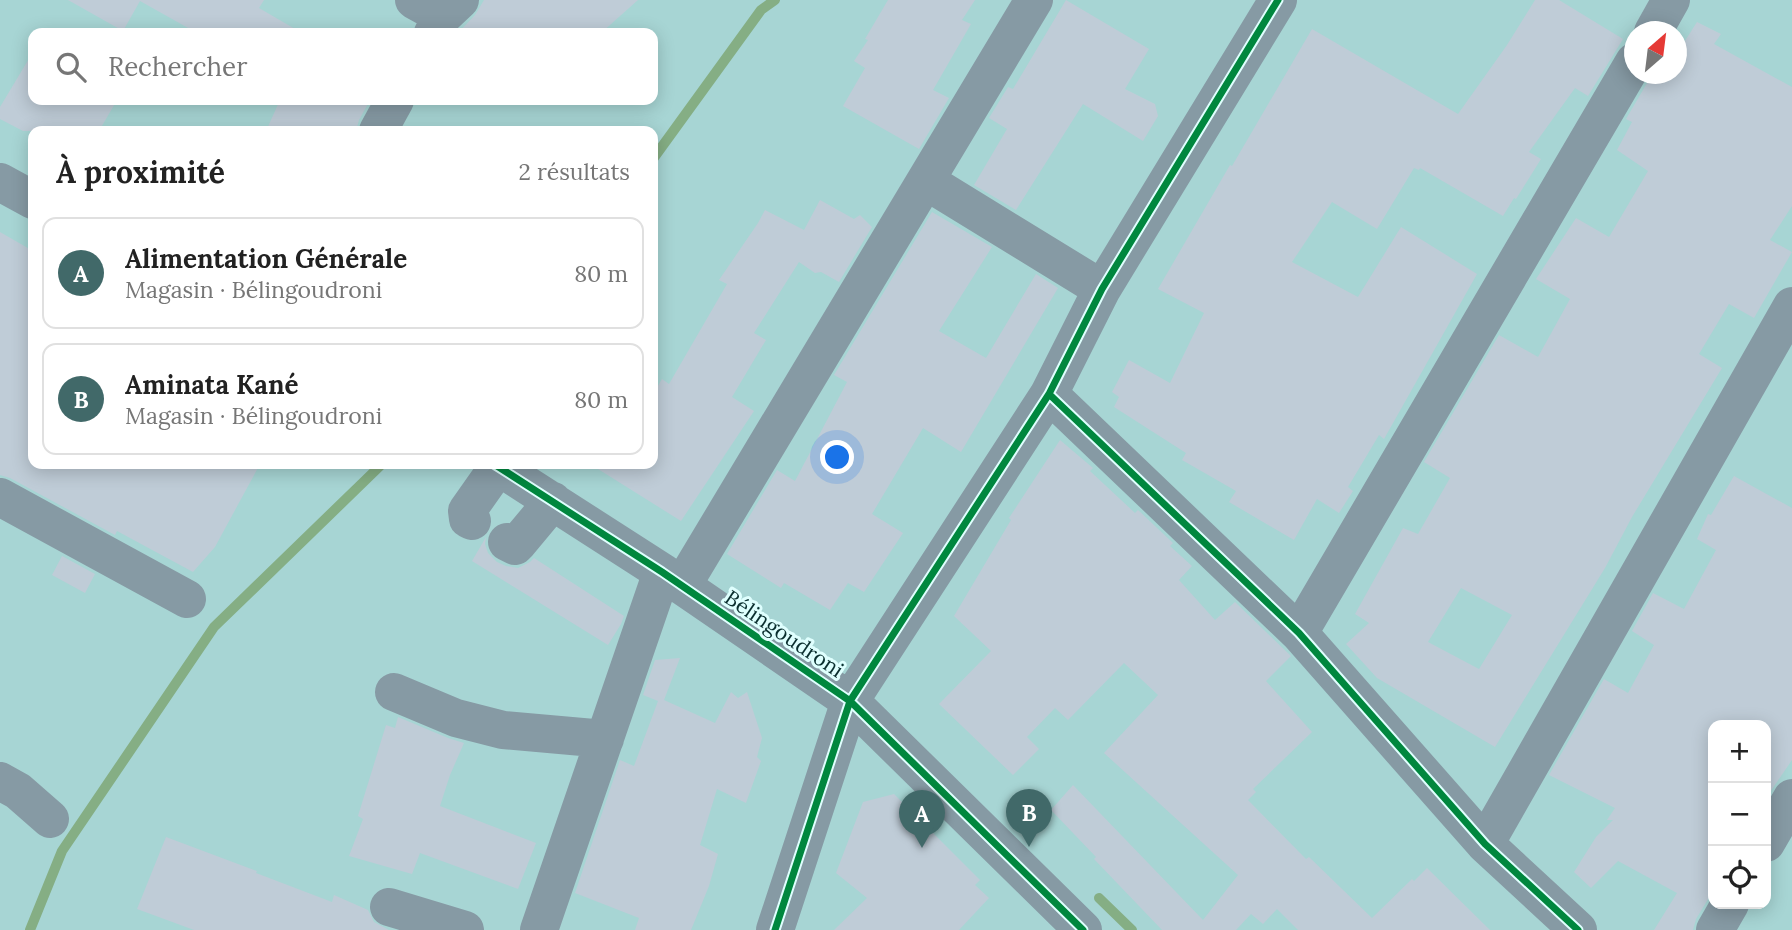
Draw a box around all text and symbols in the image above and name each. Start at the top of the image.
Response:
north arrow [1624,21,1687,84]
search box [28,28,658,105]
icon: search [52,48,90,86]
text: Rechercher [108,50,247,83]
text: À proximité [56,153,225,191]
text: 2 résultats [519,157,630,186]
text: Alimentation Générale [125,242,407,275]
text: A [73,259,89,288]
text: 80 m [574,259,628,288]
text: Magasin · Bélingoudroni [125,275,382,304]
text: Aminata Kané [125,368,299,401]
text: B [73,385,89,414]
text: 80 m [574,385,628,414]
text: Magasin · Bélingoudroni [125,401,382,430]
your location [820,440,854,474]
street label: Bélingoudroni [720,584,849,683]
map controls [1708,720,1771,909]
button: + [1708,720,1771,783]
button: − [1708,783,1771,846]
pin: B [1006,789,1052,847]
pin: A [899,790,945,848]
button: locate [1708,846,1771,909]

